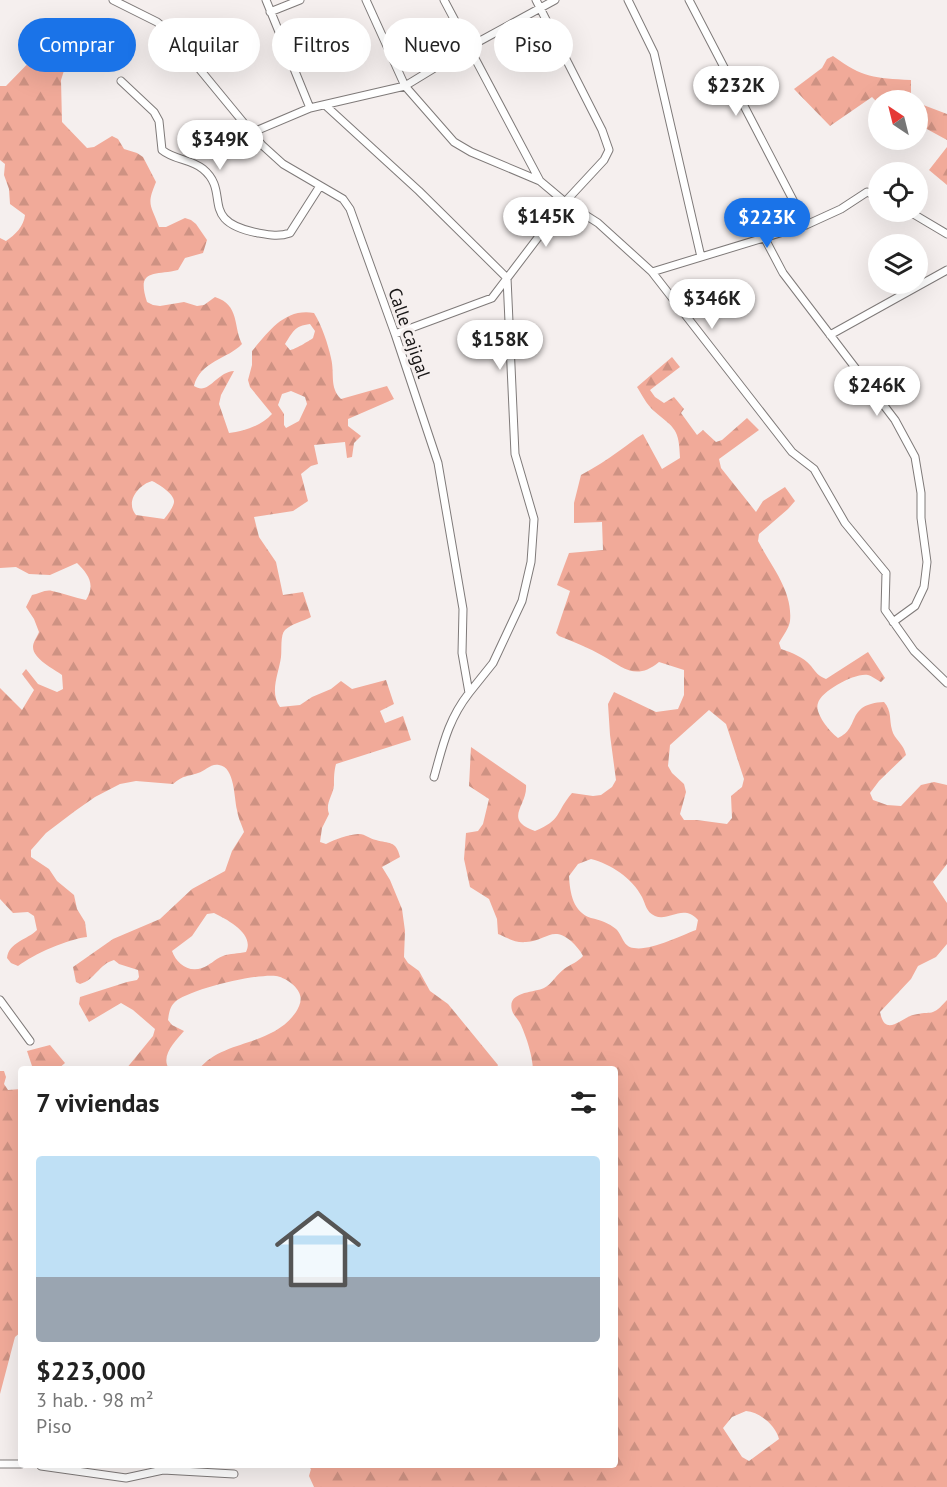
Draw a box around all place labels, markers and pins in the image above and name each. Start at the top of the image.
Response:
pin: $232K [694,66,778,117]
pin: $349K [178,120,262,171]
pin: $145K [504,197,588,248]
pin: $223K [725,198,809,249]
pin: $346K [670,279,754,330]
pin: $158K [458,320,542,371]
pin: $246K [835,366,919,417]

